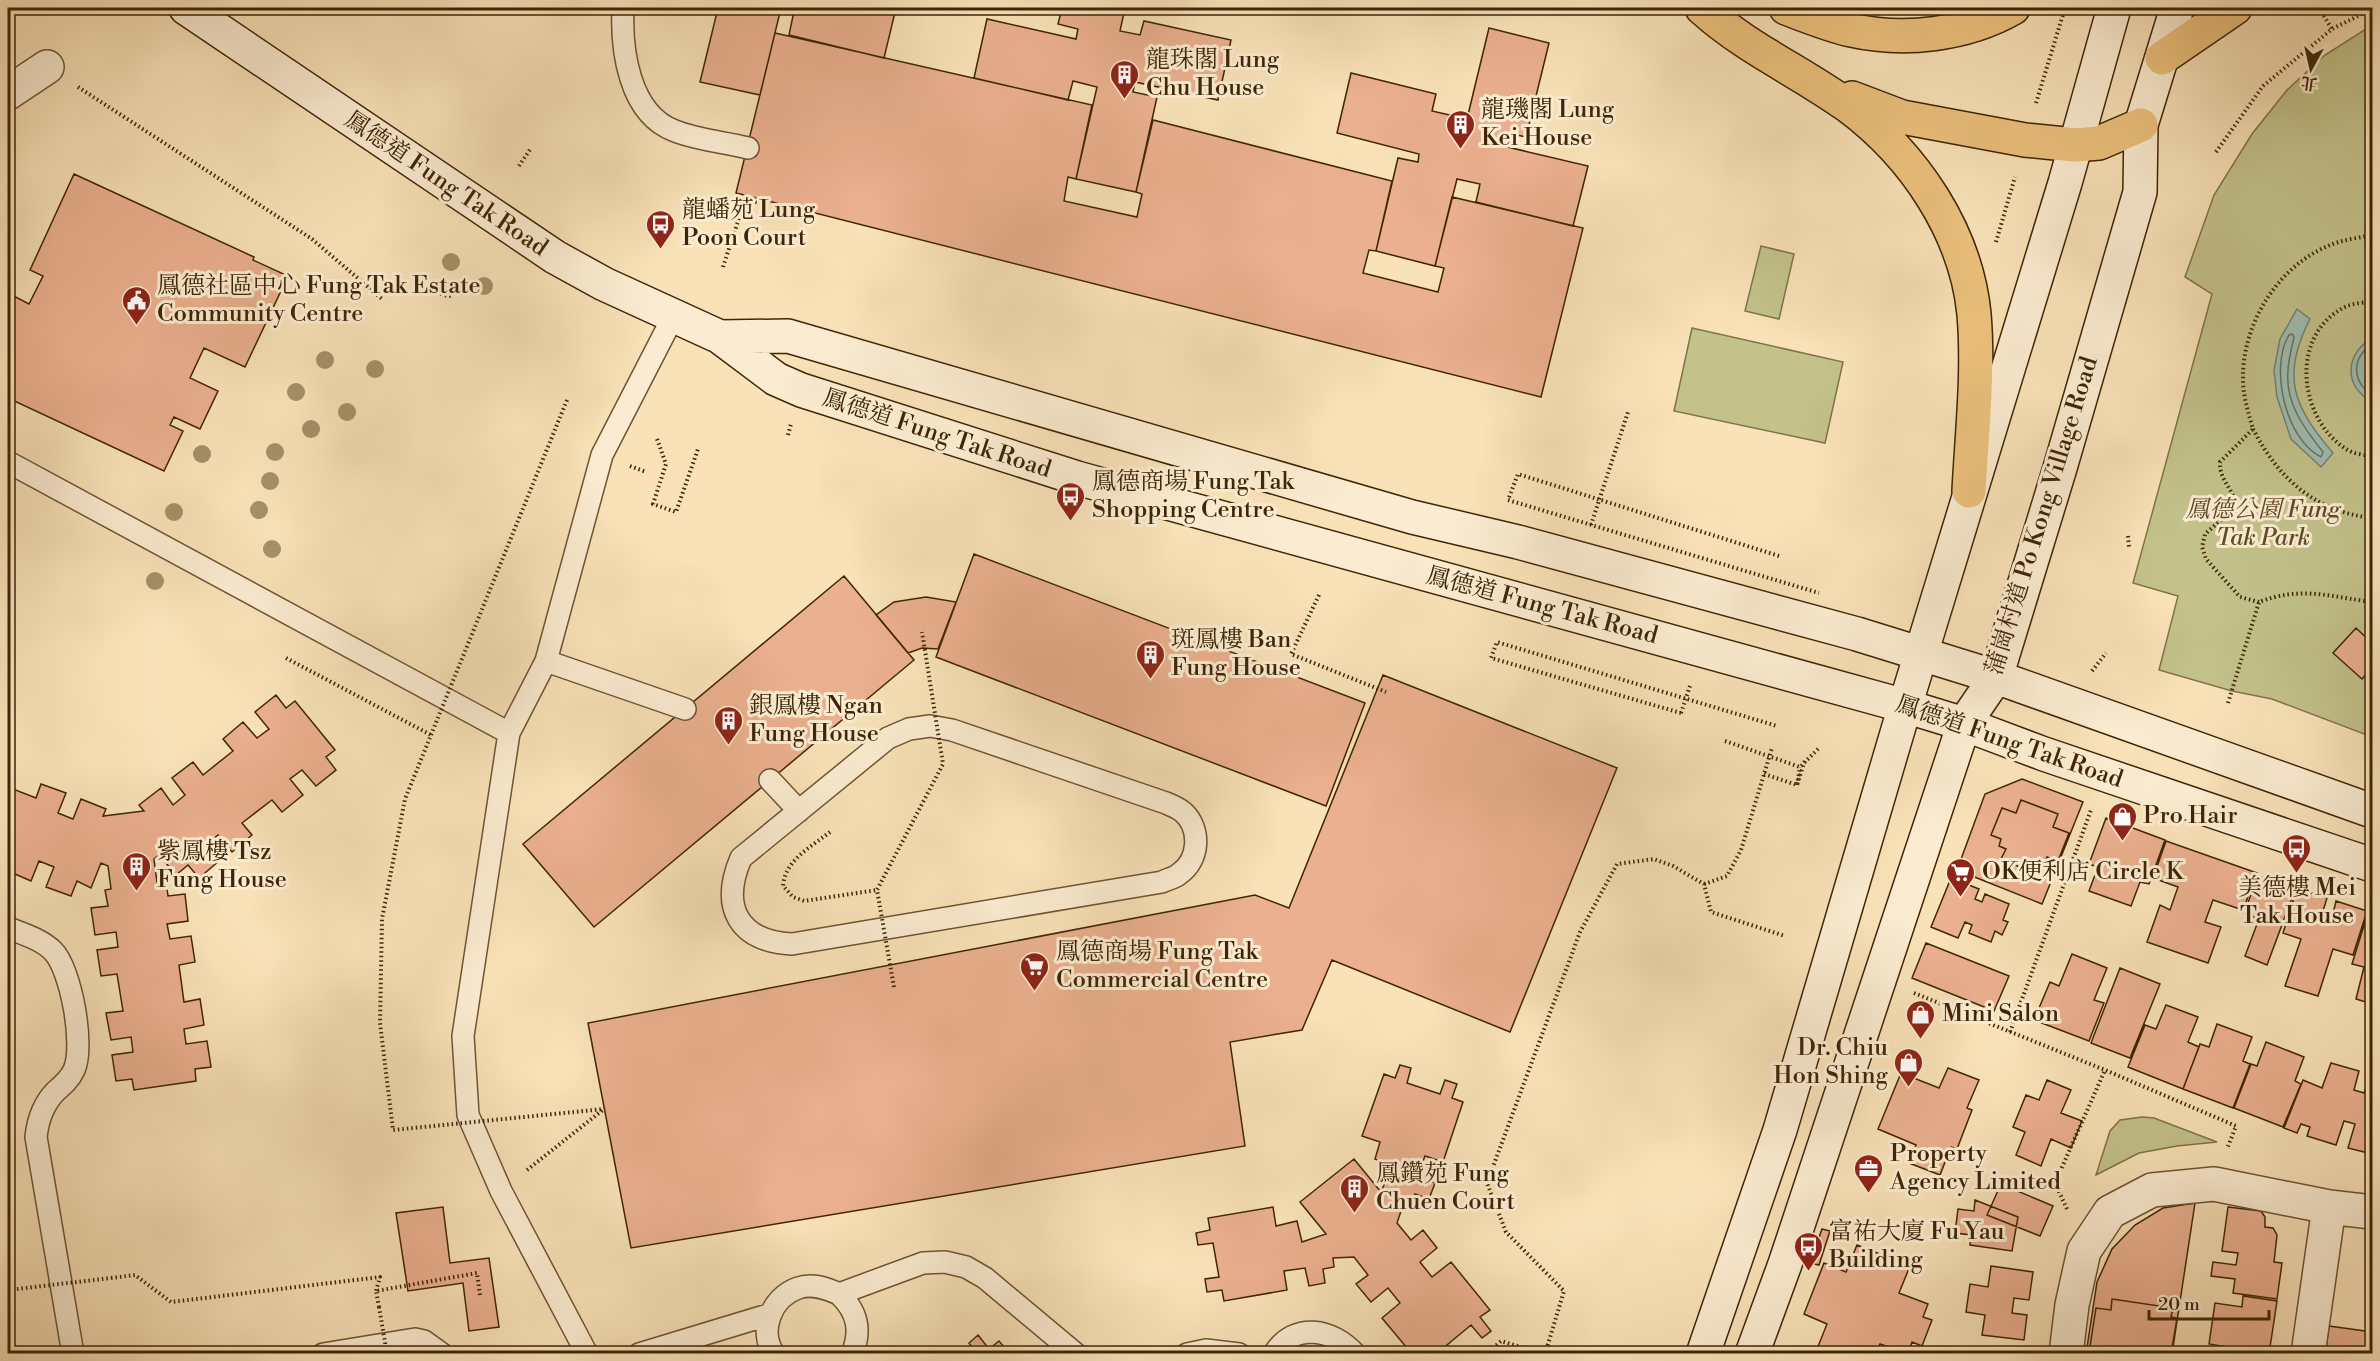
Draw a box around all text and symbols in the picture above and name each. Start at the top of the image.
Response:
north arrow [2281,39,2341,99]
place label: 龍珠閣 Lung Chu House [1146,45,1280,103]
building icon: 龍珠閣 Lung Chu House [1109,58,1141,100]
text: 北 [2300,72,2318,94]
place label: 龍璣閣 Lung Kei House [1481,95,1615,153]
street label: 鳳德道 Fung Tak Road [339,105,554,263]
building icon: 龍璣閣 Lung Kei House [1444,108,1476,150]
place label: 龍蟠苑 Lung Poon Court [682,195,816,253]
bus stop icon: 龍蟠苑 Lung Poon Court [645,208,677,250]
place label: 鳳德社區中心 Fung Tak Estate Community Centre [157,271,481,329]
public building icon: 鳳德社區中心 Fung Tak Estate Community Centre [120,284,152,326]
street label: 蒲崗村道 Po Kong Village Road [1979,353,2105,679]
street label: 鳳德道 Fung Tak Road [819,383,1055,485]
place label: 鳳德商場 Fung Tak Shopping Centre [1092,467,1296,525]
bus stop icon: 鳳德商場 Fung Tak Shopping Centre [1055,480,1087,522]
park label: 鳳德公園 Fung Tak Park [2185,495,2342,553]
street label: 鳳德道 Fung Tak Road [1423,561,1661,651]
place label: 斑鳳樓 Ban Fung House [1171,625,1301,683]
building icon: 斑鳳樓 Ban Fung House [1134,638,1166,680]
street label: 鳳德道 Fung Tak Road [1891,689,2127,795]
place label: 銀鳳樓 Ngan Fung House [749,691,883,749]
building icon: 銀鳳樓 Ngan Fung House [712,704,744,746]
shop icon: Pro Hair [2106,800,2138,842]
place label: Pro Hair [2143,801,2238,831]
bus stop icon: 美德樓 Mei Tak House [2281,832,2313,874]
place label: 紫鳳樓 Tsz Fung House [157,837,287,895]
building icon: 紫鳳樓 Tsz Fung House [120,850,152,892]
supermarket icon: OK便利店 Circle K [1945,856,1977,898]
place label: OK便利店 Circle K [1982,857,2185,887]
place label: 美德樓 Mei Tak House [2238,873,2356,931]
place label: 鳳德商場 Fung Tak Commercial Centre [1056,937,1268,995]
supermarket icon: 鳳德商場 Fung Tak Commercial Centre [1019,950,1051,992]
shop icon: Mini Salon [1905,998,1937,1040]
place label: Mini Salon [1942,999,2059,1029]
place label: Dr. Chiu Hon Shing [1773,1033,1889,1091]
shop icon: Dr. Chiu Hon Shing [1893,1046,1925,1088]
place label: Property Agency Limited [1889,1139,2061,1197]
office icon: Property Agency Limited [1853,1152,1885,1194]
place label: 鳳鑽苑 Fung Chuen Court [1376,1159,1516,1217]
building icon: 鳳鑽苑 Fung Chuen Court [1339,1172,1371,1214]
place label: 富祐大廈 Fu Yau Building [1828,1217,2005,1275]
bus stop icon: 富祐大廈 Fu Yau Building [1792,1230,1824,1272]
scale bar [2149,1283,2269,1321]
text: 20 m [2158,1293,2200,1316]

